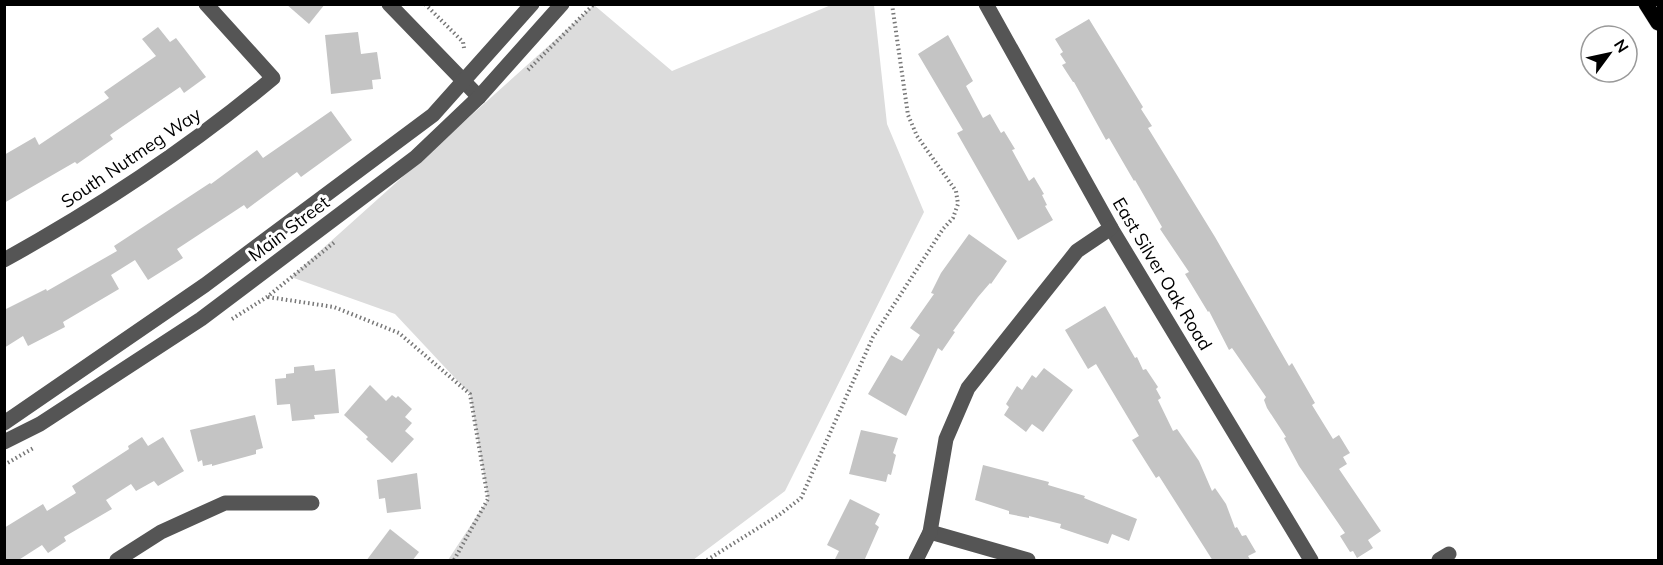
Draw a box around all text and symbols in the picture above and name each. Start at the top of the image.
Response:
north arrow [1579,24,1639,84]
text: N [1610,35,1633,56]
street label: South Nutmeg Way [56,102,205,213]
street label: Main Street [244,191,334,267]
street label: East Silver Oak Road [1108,193,1217,354]

